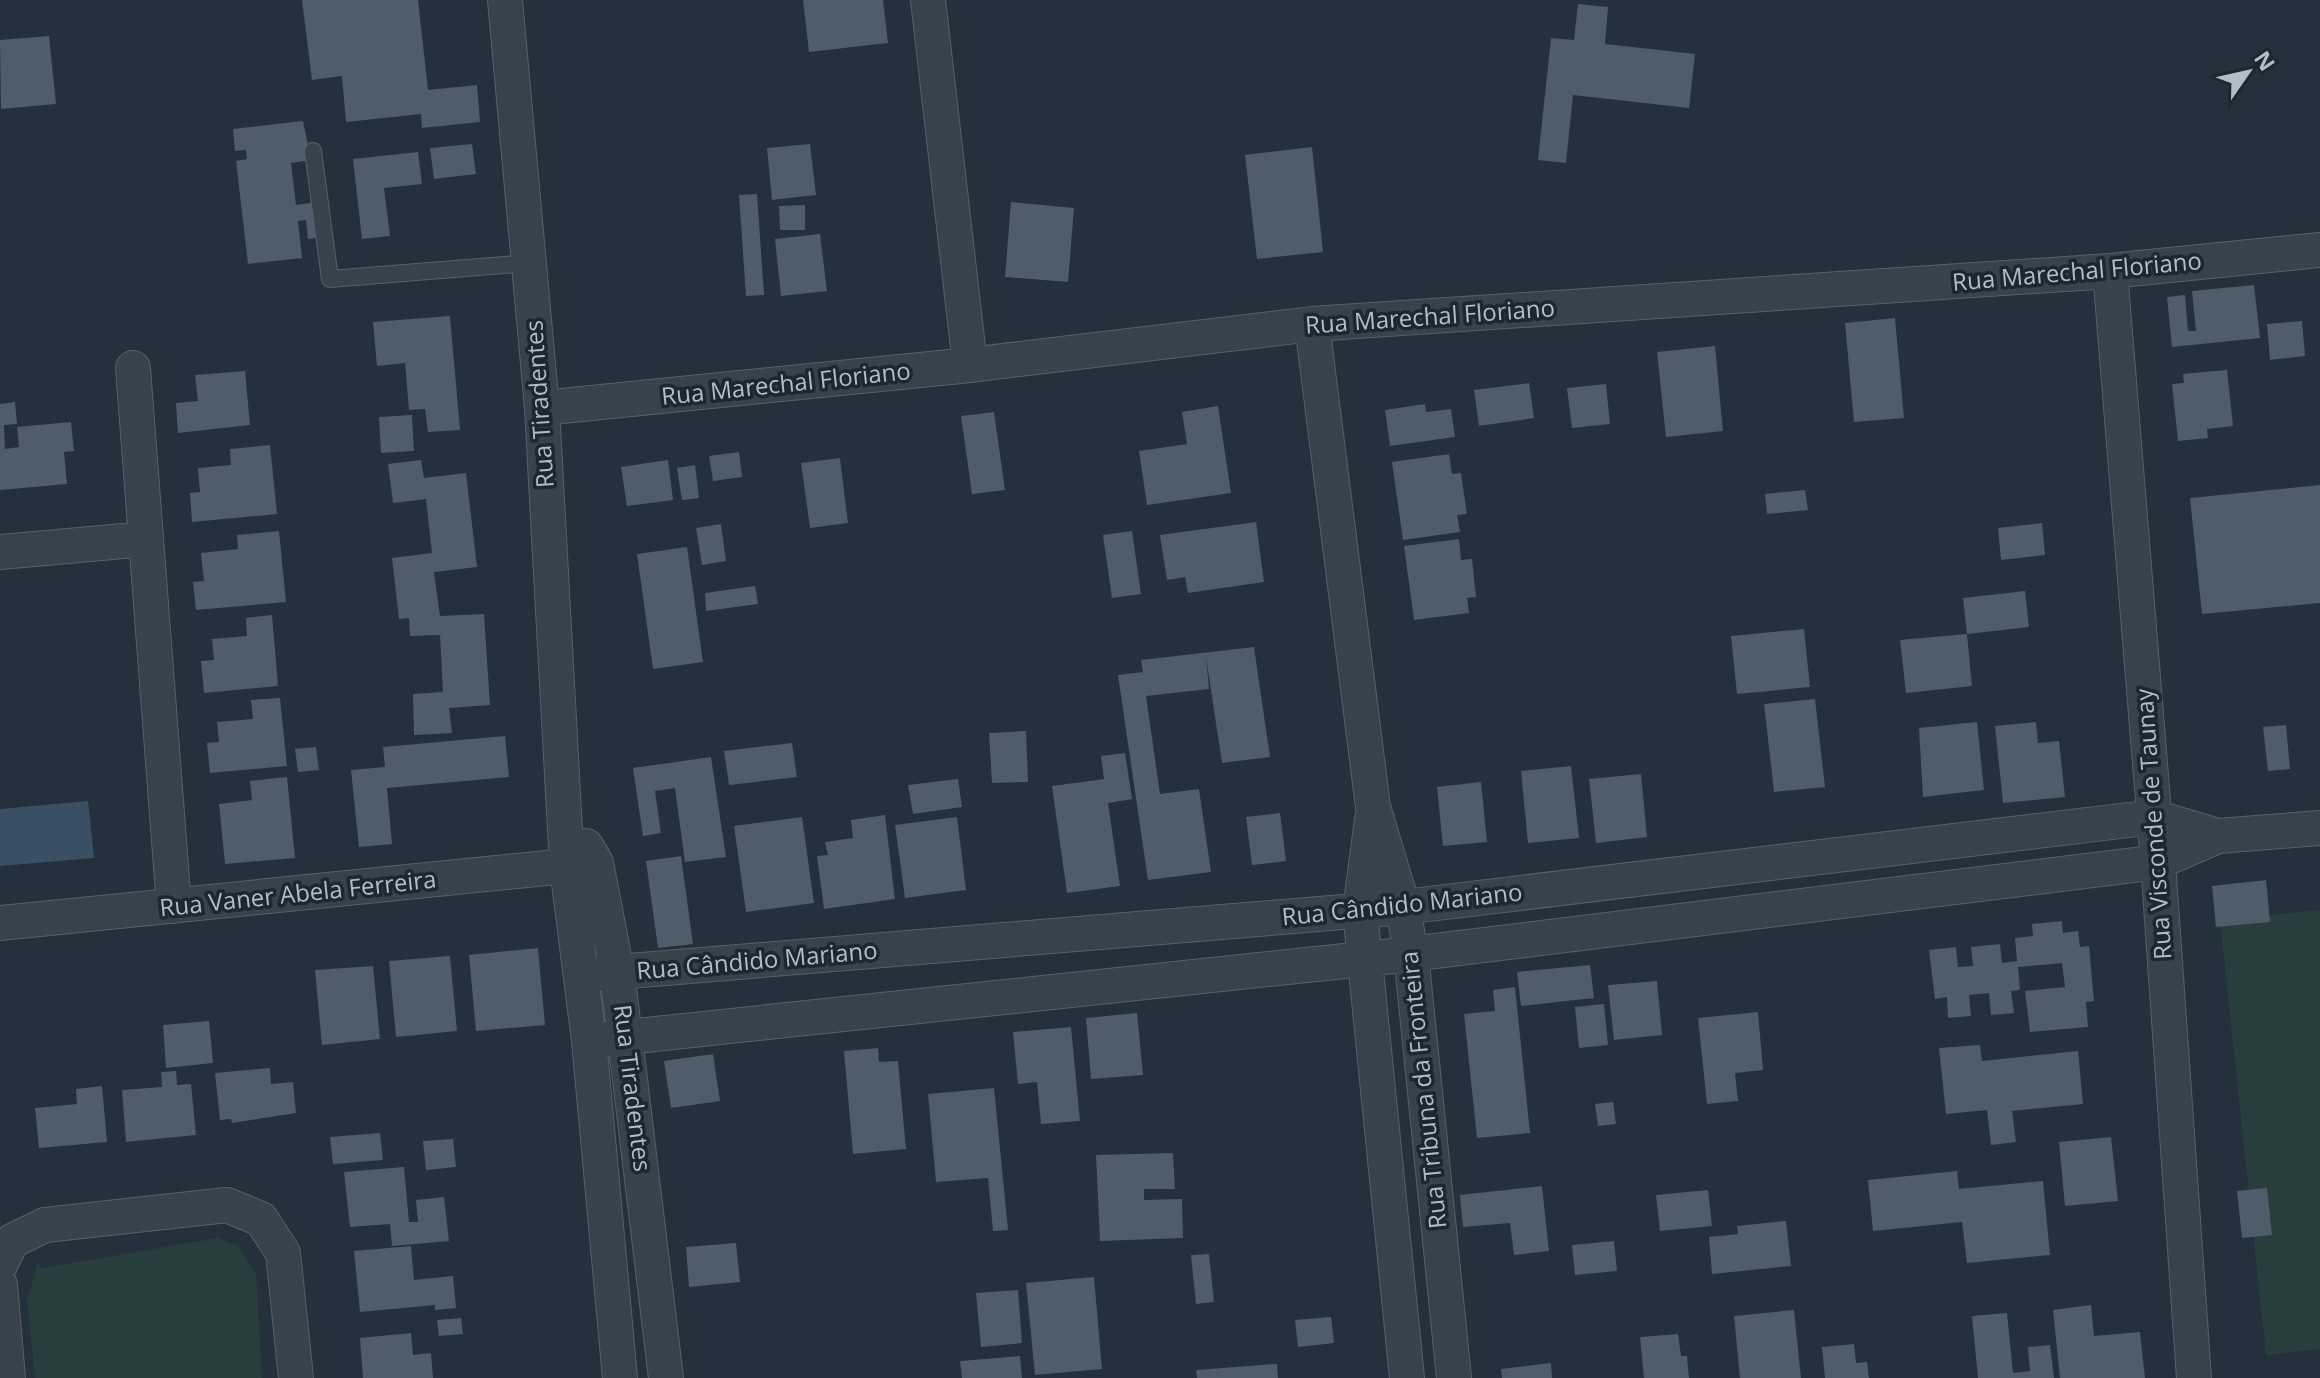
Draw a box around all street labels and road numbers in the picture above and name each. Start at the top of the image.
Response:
street label: Rua Marechal Floriano [1951,243,2203,298]
street label: Rua Marechal Floriano [1304,290,1556,341]
street label: Rua Tiradentes [516,319,561,489]
street label: Rua Marechal Floriano [660,353,912,412]
street label: Rua Visconde de Taunay [2126,686,2178,961]
street label: Rua Vaner Abela Ferreira [158,862,438,923]
street label: Rua Cândido Mariano [1280,874,1524,933]
street label: Rua Cândido Mariano [635,933,879,986]
street label: Rua Tribuna da Fronteira [1392,950,1453,1230]
street label: Rua Tiradentes [607,1002,660,1173]

